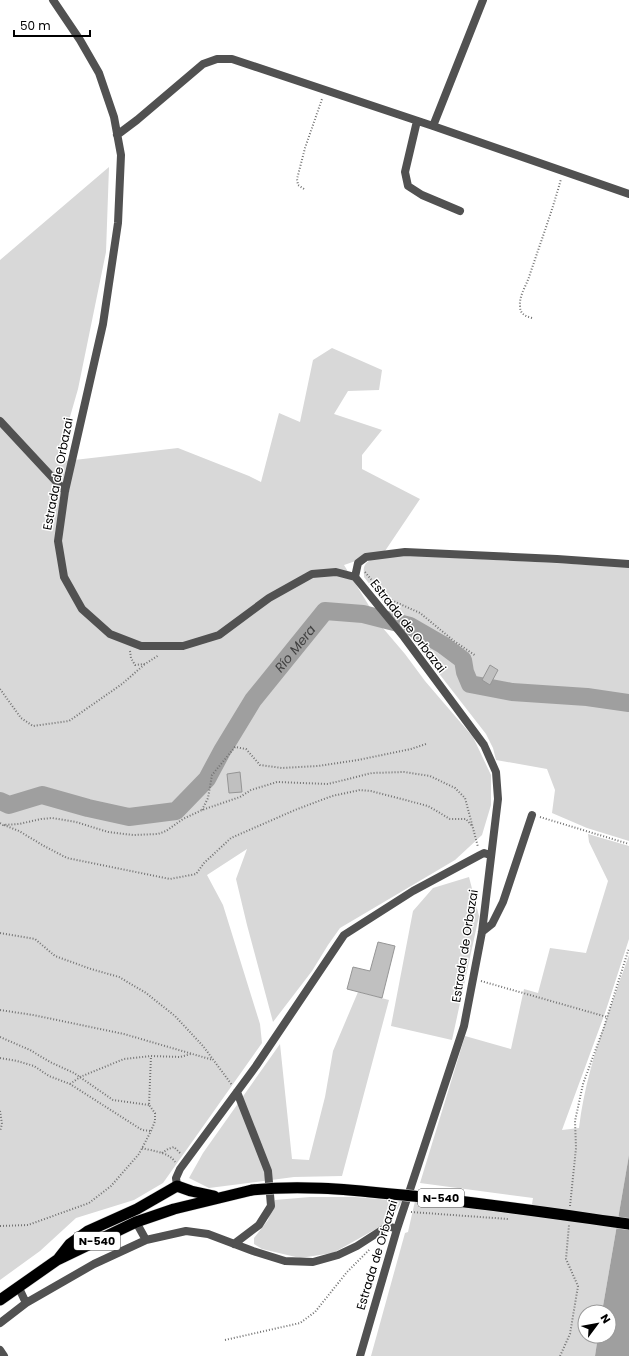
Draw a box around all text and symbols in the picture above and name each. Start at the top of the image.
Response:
scale bar [14,12,90,38]
text: 50 m [20,17,51,34]
street label: Estrada de Orbazai [38,416,77,532]
street label: Estrada de Orbazai [367,575,450,676]
water label: Río Mera [270,621,320,676]
street label: Estrada de Orbazai [447,888,482,1004]
road number: N-540 [418,1189,464,1207]
street label: Estrada de Orbazai [352,1198,401,1312]
road number: N-540 [74,1232,120,1250]
north arrow [577,1304,617,1344]
text: N [597,1311,614,1326]

